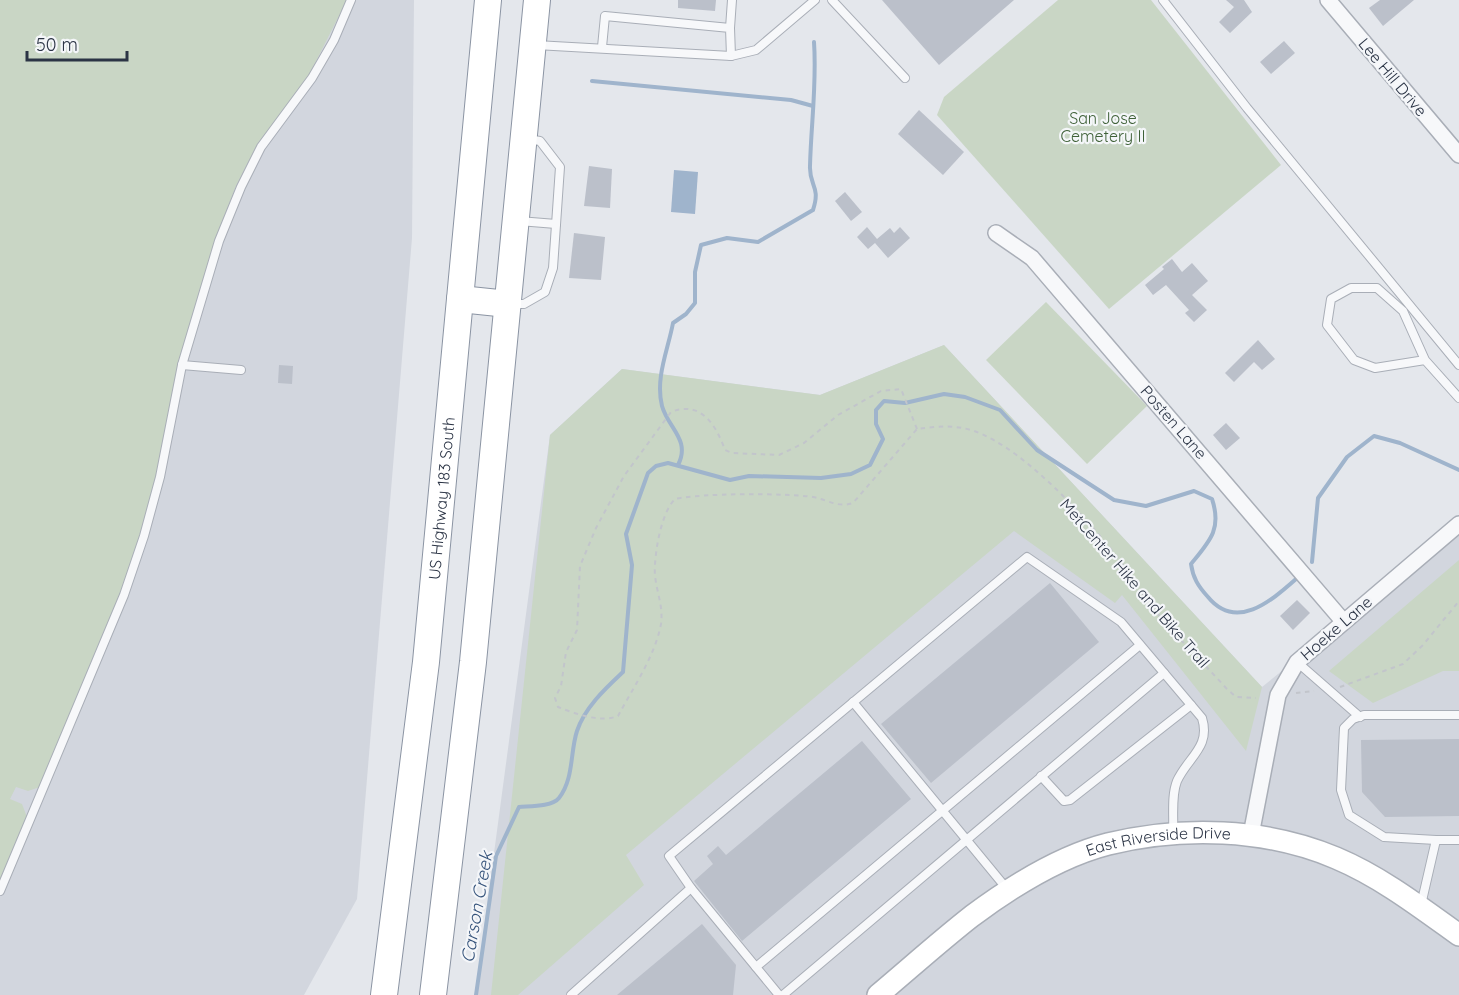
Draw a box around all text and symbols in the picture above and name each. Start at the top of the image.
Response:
scale bar [27,24,128,62]
text: 50 m [36,33,78,56]
street label: Lee Hill Drive [1354,34,1432,120]
park label: San Jose Cemetery II [1060,108,1146,146]
street label: Posten Lane [1137,381,1211,463]
street label: US Highway 183 South [424,416,459,581]
street label: MetCenter Hike and Bike Trail [1056,494,1214,672]
street label: Hoeke Lane [1296,591,1376,665]
street label: East Riverside Drive [1083,822,1231,860]
water label: Carson Creek [455,848,498,964]

